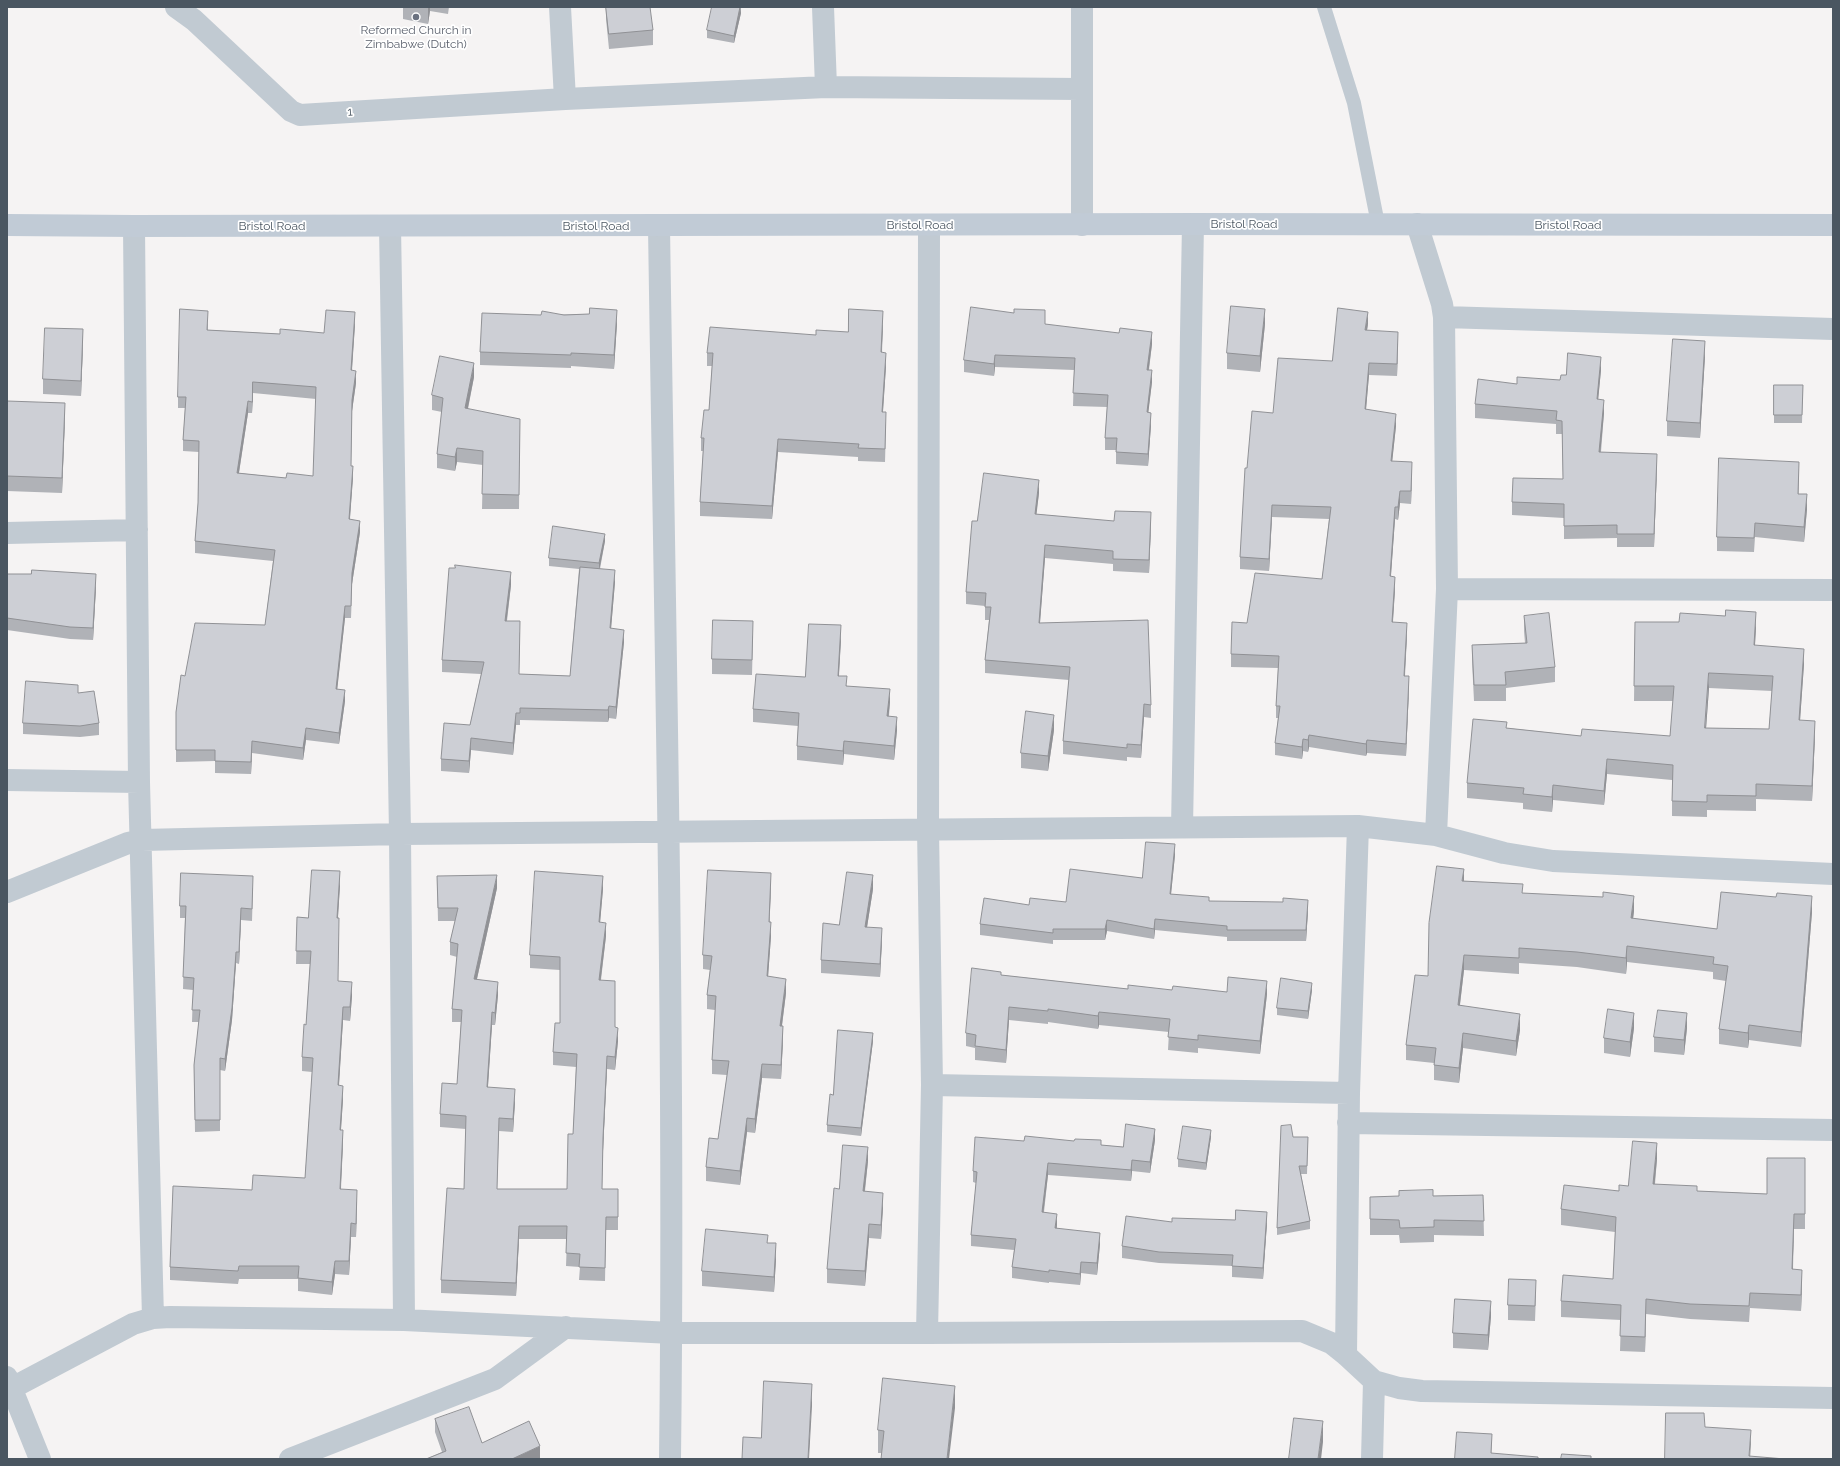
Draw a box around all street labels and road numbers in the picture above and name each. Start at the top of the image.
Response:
street label: 1 [347,105,353,119]
street label: Bristol Road [1211,217,1277,231]
street label: Bristol Road [887,218,953,232]
street label: Bristol Road [1535,218,1601,232]
street label: Bristol Road [239,219,305,233]
street label: Bristol Road [563,219,629,233]

